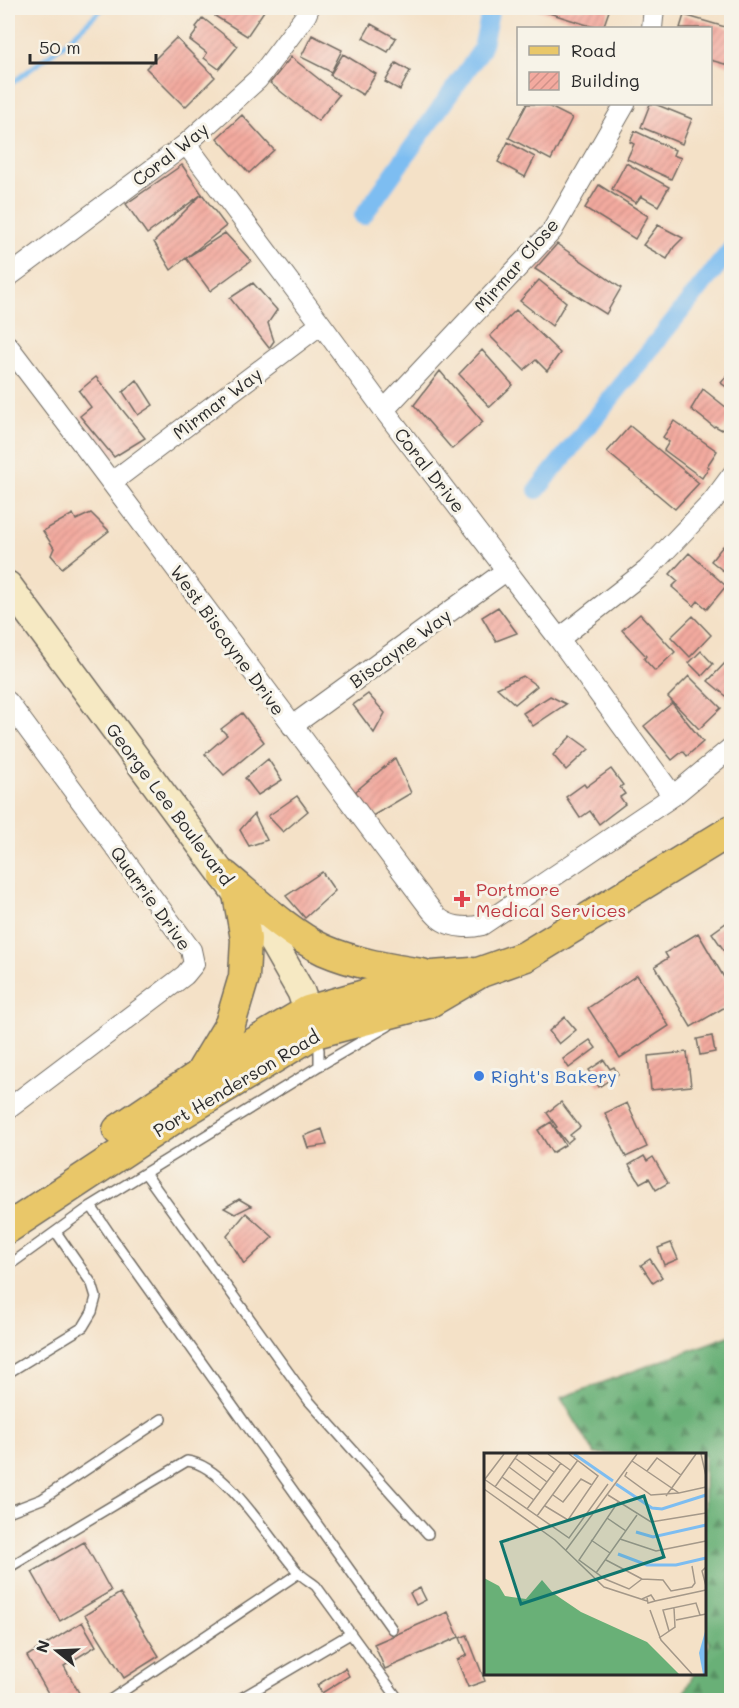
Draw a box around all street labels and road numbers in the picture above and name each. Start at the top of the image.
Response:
street label: Coral Way [127,117,213,191]
street label: Mirmar Close [469,213,563,317]
street label: Mirmar Way [168,362,266,444]
street label: Coral Drive [389,423,471,517]
street label: West Biscayne Drive [165,560,291,720]
street label: Biscayne Way [344,603,456,693]
street label: George Lee Boulevard [101,718,239,890]
street label: Quarrie Drive [105,841,197,955]
street label: Port Henderson Road [148,1024,324,1142]

